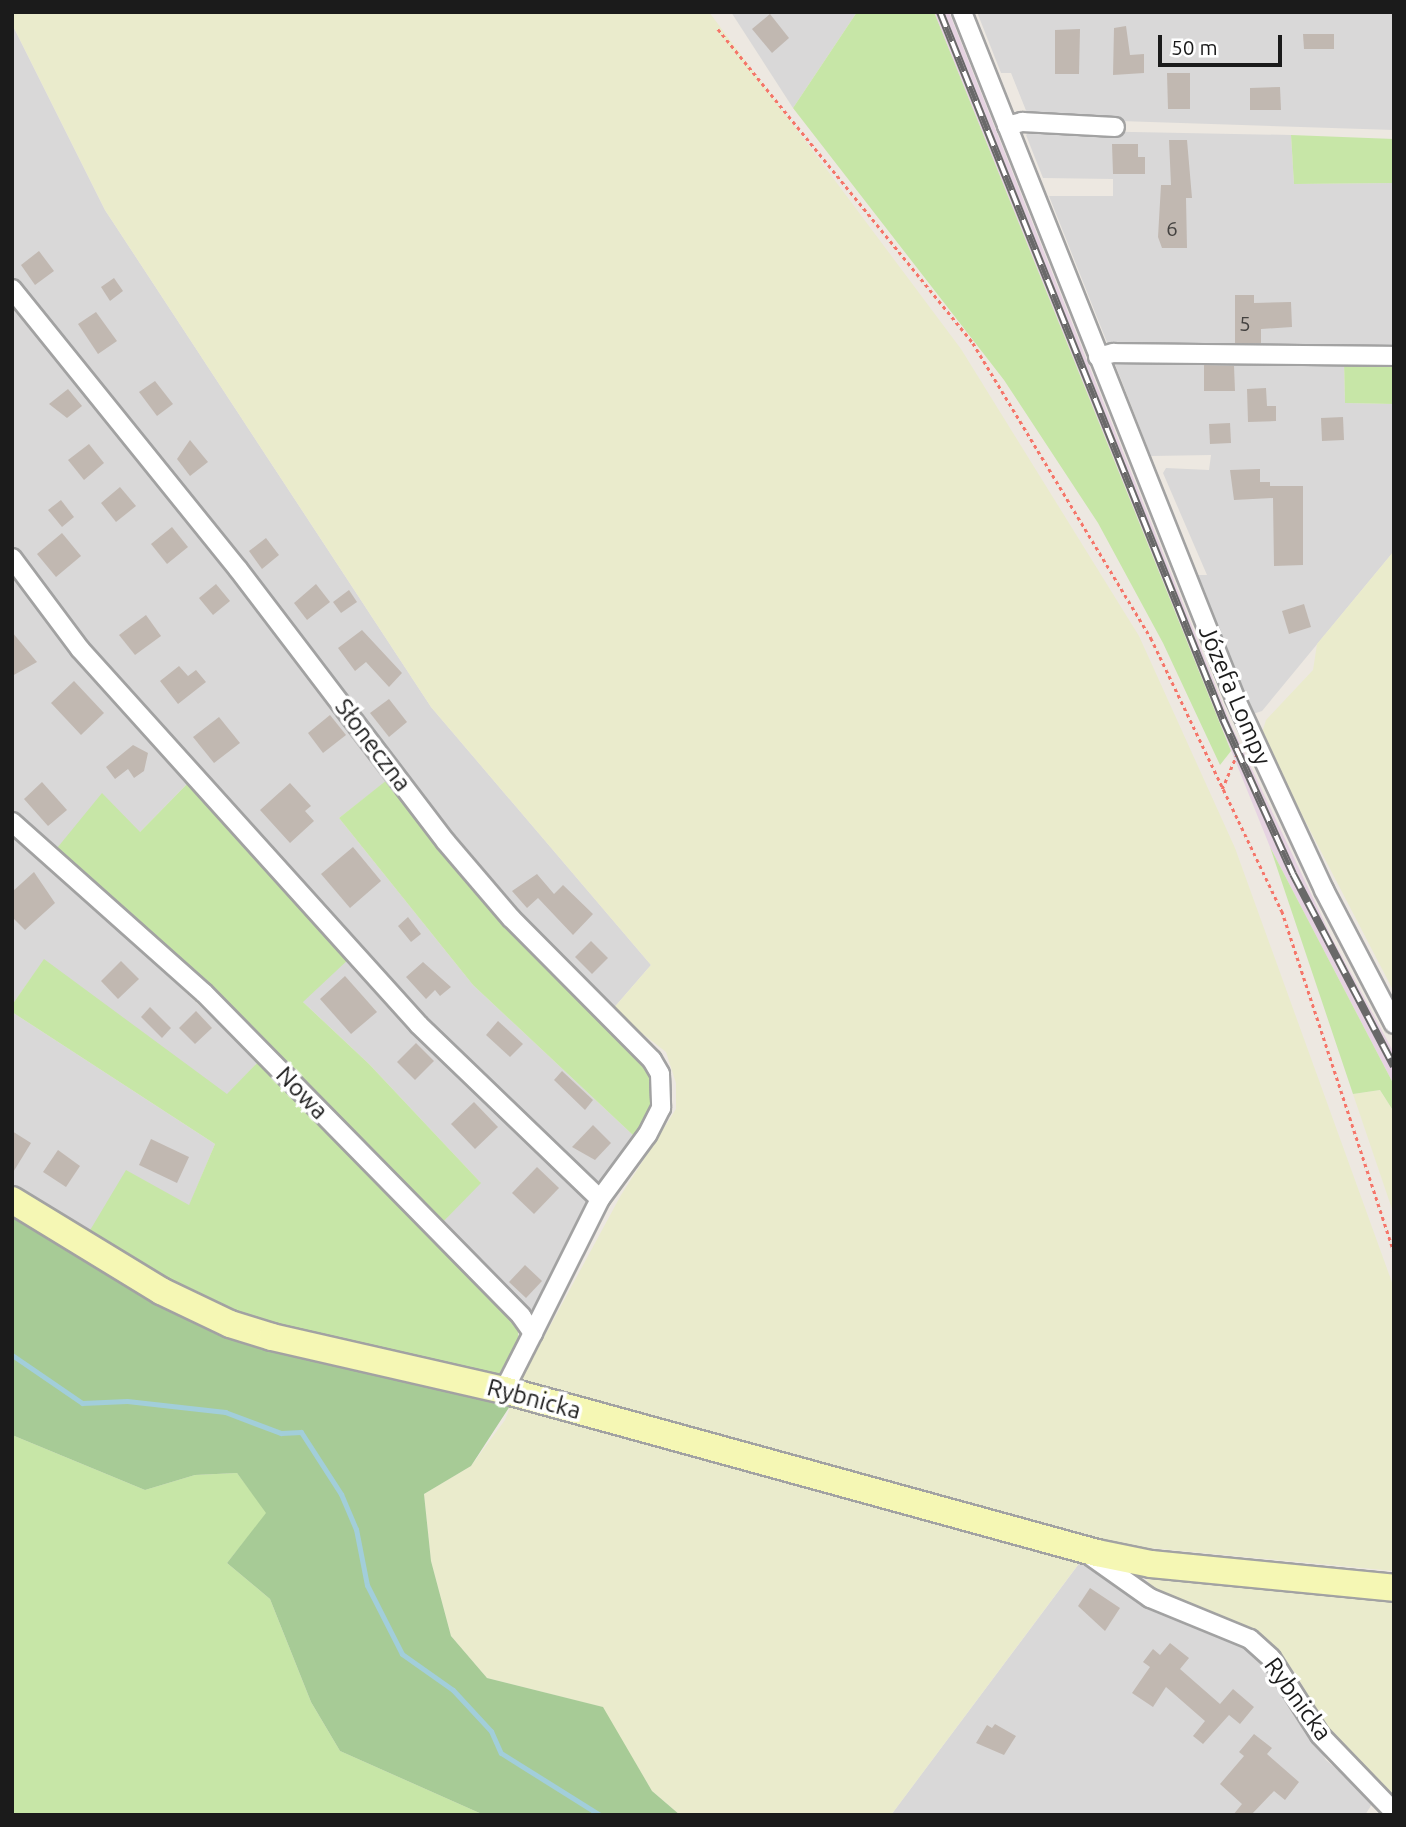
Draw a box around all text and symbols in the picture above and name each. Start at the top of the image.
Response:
scale bar [1161,21,1285,65]
text: 50 m [1171,35,1218,59]
house number: 6 [1166,215,1178,241]
house number: 5 [1239,310,1251,336]
street label: Józefa Lompy [1193,621,1277,769]
street label: Słoneczna [329,693,417,797]
street label: Nowa [270,1061,334,1125]
street label: Rybnicka [484,1373,584,1425]
street label: Rybnicka [1258,1652,1338,1746]

